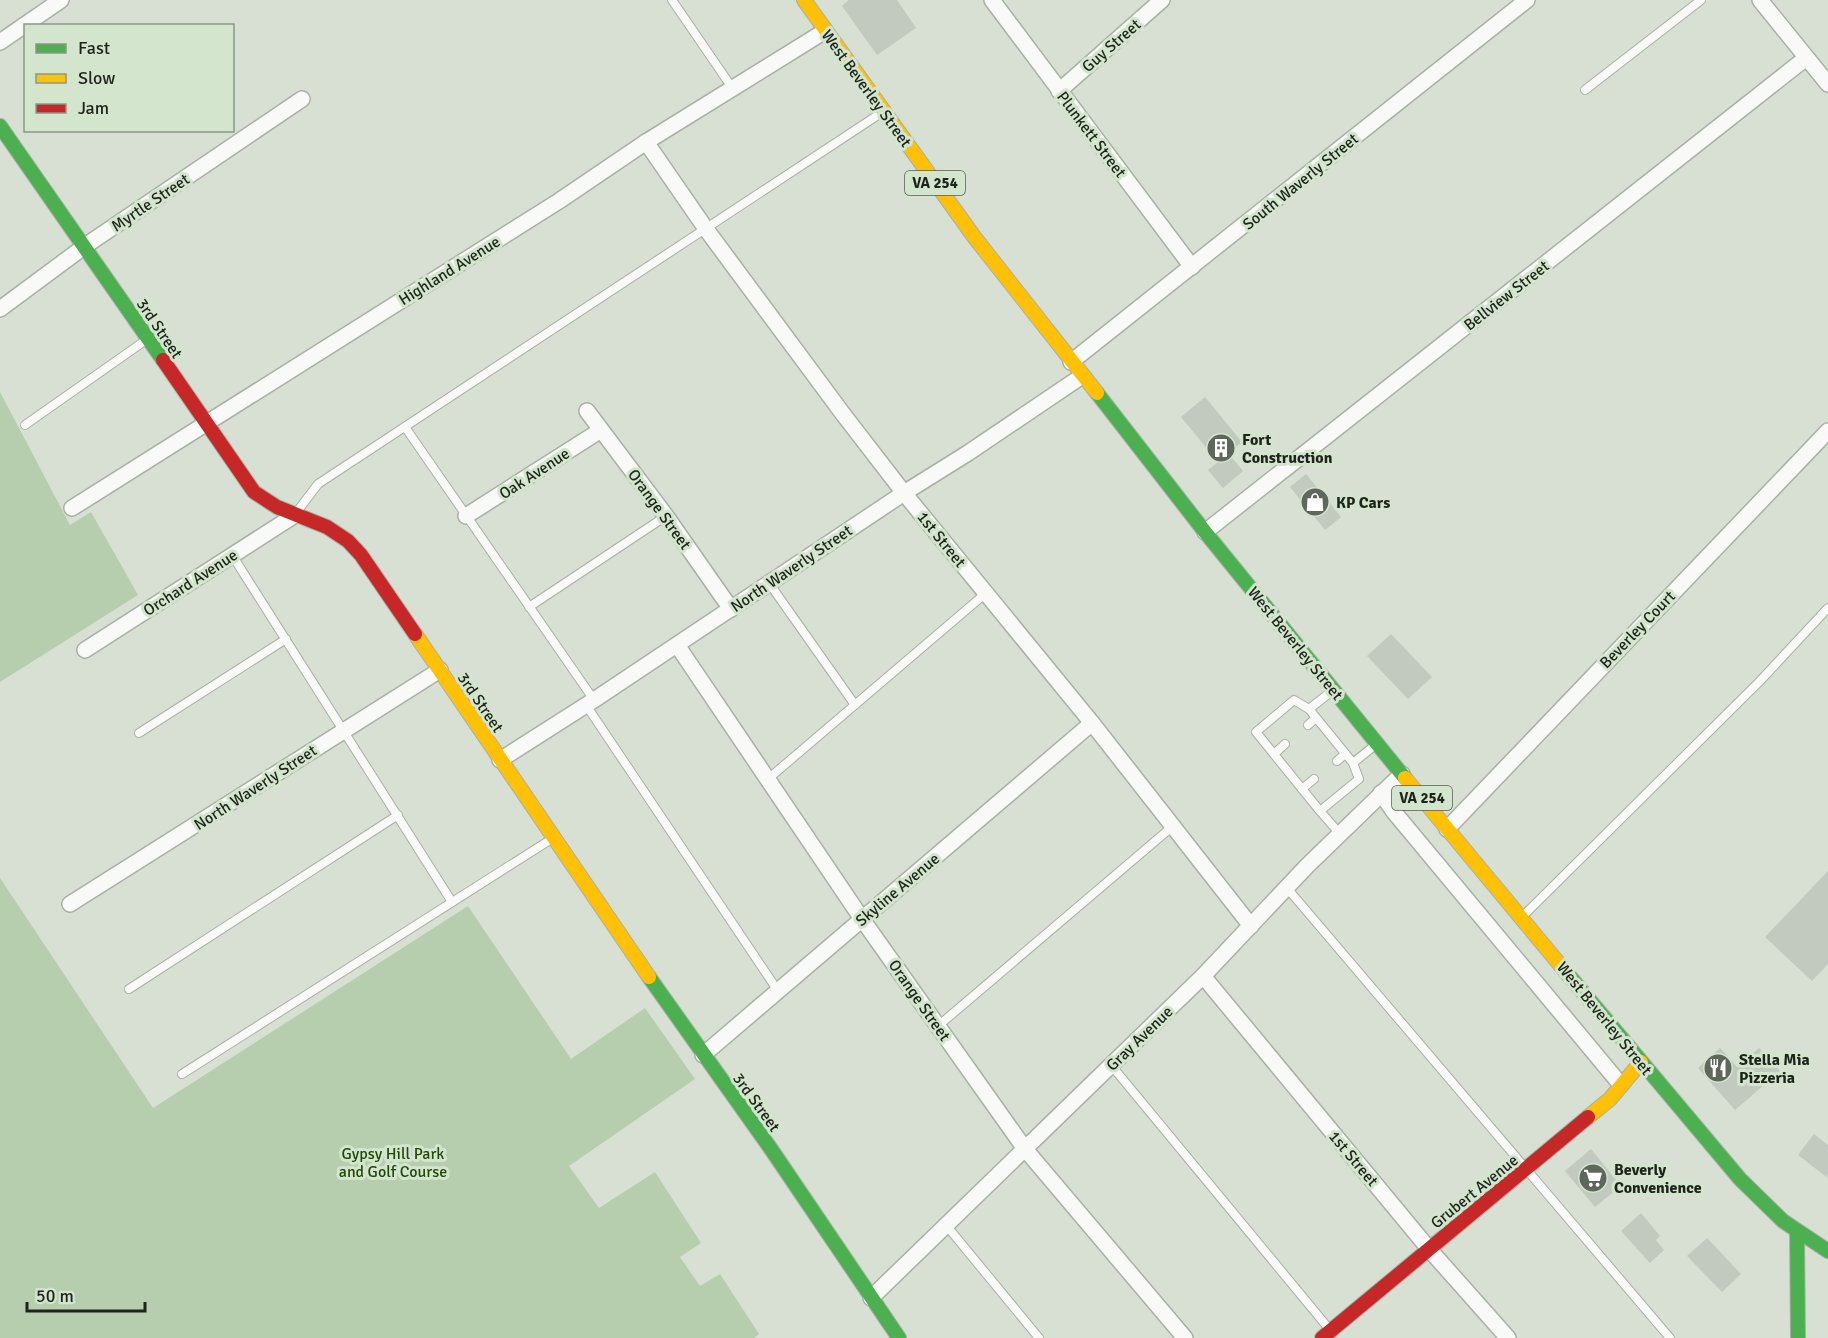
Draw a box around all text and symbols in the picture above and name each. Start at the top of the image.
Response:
street label: Guy Street [1078,14,1146,77]
legend [24,24,234,132]
street label: West Beverley Street [817,26,916,152]
text: Fast [78,37,110,59]
text: Slow [78,67,115,89]
street label: Plunkett Street [1052,87,1130,182]
text: Jam [78,97,109,119]
street label: South Waverly Street [1239,129,1363,234]
street label: Myrtle Street [108,169,194,236]
road number: VA 254 [905,171,965,195]
street label: Highland Avenue [395,232,504,310]
street label: Bellview Street [1460,256,1554,335]
street label: 3rd Street [132,295,187,363]
place label: Fort Construction [1242,430,1333,468]
building icon: Fort Construction [1205,432,1237,464]
street label: Oak Avenue [496,444,574,504]
street label: Orange Street [623,465,695,554]
shop icon: KP Cars [1299,486,1331,518]
place label: KP Cars [1336,493,1390,513]
street label: 1st Street [913,508,970,572]
street label: North Waverly Street [727,521,856,617]
street label: Orchard Avenue [140,545,241,621]
street label: West Beverley Street [1243,583,1347,705]
street label: Beverley Court [1596,586,1680,673]
street label: 3rd Street [453,669,508,737]
street label: North Waverly Street [190,740,321,835]
road number: VA 254 [1392,786,1452,810]
street label: Skyline Avenue [852,849,944,931]
street label: Orange Street [884,956,955,1045]
street label: West Beverley Street [1552,958,1656,1080]
street label: Gray Avenue [1102,1002,1177,1075]
place label: Stella Mia Pizzeria [1739,1050,1810,1088]
restaurant icon: Stella Mia Pizzeria [1702,1052,1734,1084]
street label: 3rd Street [728,1069,785,1136]
street label: 1st Street [1324,1127,1383,1191]
park label: Gypsy Hill Park and Golf Course [339,1144,447,1182]
street label: Grubert Avenue [1427,1150,1522,1233]
place label: Beverly Convenience [1614,1160,1702,1198]
supermarket icon: Beverly Convenience [1577,1162,1609,1194]
scale bar [27,1275,146,1313]
text: 50 m [36,1285,74,1307]

